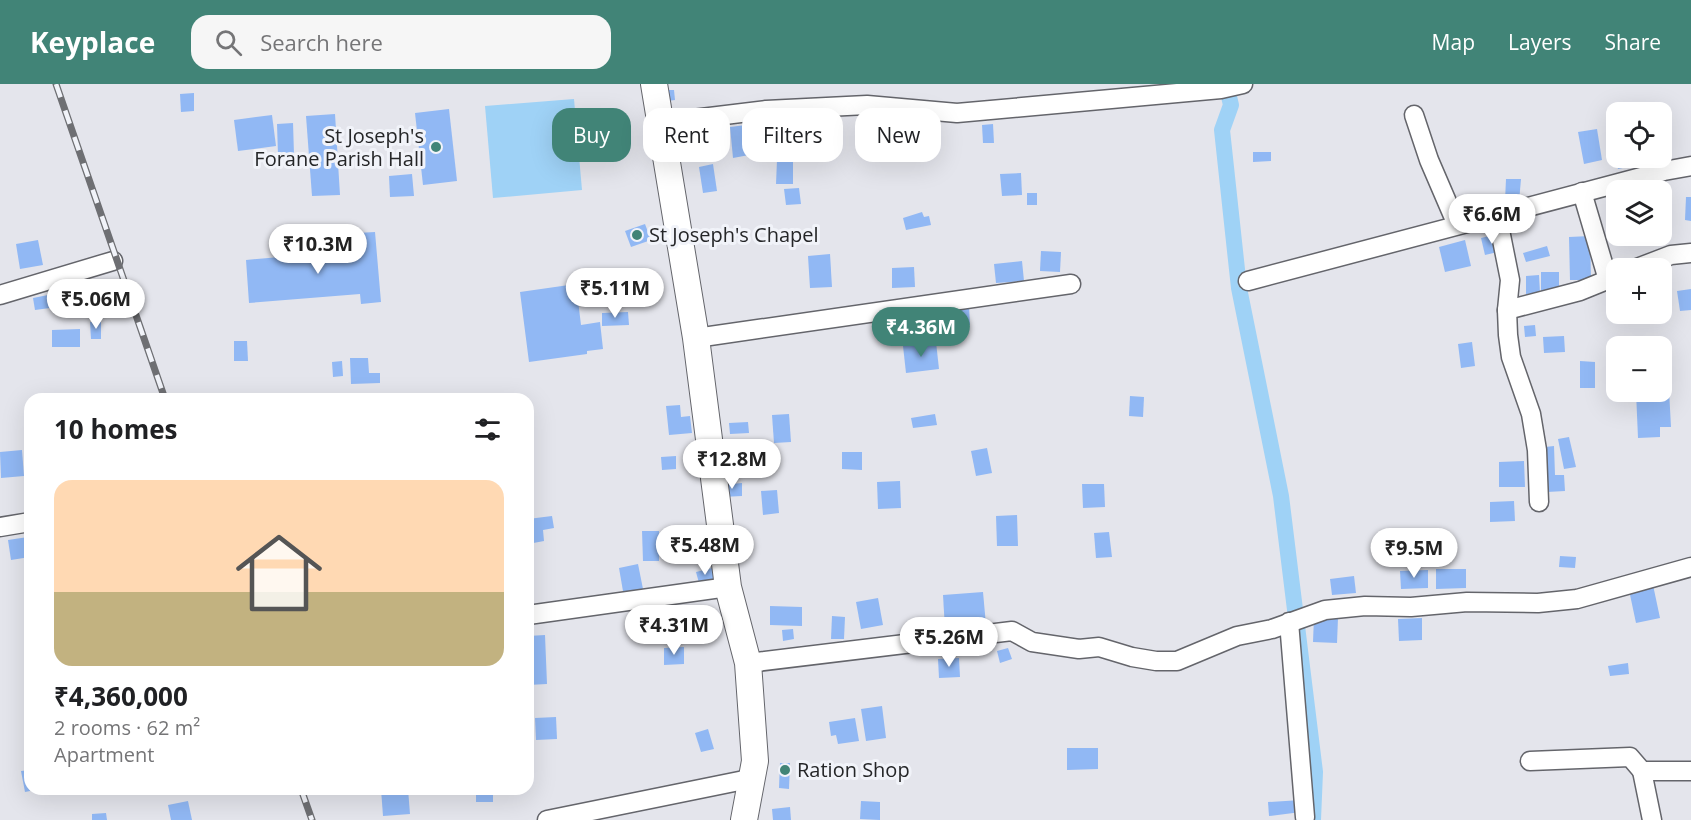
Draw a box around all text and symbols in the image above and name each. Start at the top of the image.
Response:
search box [191,15,611,69]
text: Keyplace [30,23,155,61]
icon: search [212,26,245,59]
text: Search here [260,27,383,57]
text: Map [1432,28,1475,56]
text: Layers [1508,28,1572,56]
text: Share [1605,28,1661,56]
map controls [1606,102,1672,402]
button: locate [1606,102,1672,168]
chip: Buy [552,108,631,162]
chip: Rent [643,108,730,162]
chip: Filters [742,108,843,162]
chip: New [855,108,941,162]
place label: St Joseph's Forane Parish Hall [254,122,424,172]
marker: St Joseph's Forane Parish Hall [429,140,443,154]
button: layers [1606,180,1672,246]
pin: ₹6.6M [1450,194,1534,245]
text: ₹6.6M [1463,200,1521,227]
place label: St Joseph's Chapel [649,221,819,248]
pin: ₹10.3M [269,224,367,275]
marker: St Joseph's Chapel [630,228,644,242]
text: ₹10.3M [283,230,353,257]
button: + [1606,258,1672,324]
pin: ₹5.11M [566,268,664,319]
text: ₹5.11M [580,274,650,301]
pin: ₹5.06M [47,279,145,330]
text: ₹5.06M [61,285,131,312]
pin: ₹4.36M [872,307,970,358]
text: ₹4.36M [886,313,956,340]
button: − [1606,336,1672,402]
text: 10 homes [54,411,178,447]
icon: filters [471,413,504,446]
pin: ₹12.8M [683,439,781,490]
text: ₹12.8M [697,445,767,472]
icon: home [225,519,333,627]
pin: ₹5.48M [656,525,754,576]
pin: ₹9.5M [1372,528,1456,579]
text: ₹5.48M [670,531,740,558]
text: ₹9.5M [1385,534,1443,561]
pin: ₹4.31M [625,605,723,656]
text: ₹4.31M [639,611,709,638]
pin: ₹5.26M [900,617,998,668]
text: ₹5.26M [914,623,984,650]
text: ₹4,360,000 [54,678,188,714]
text: 2 rooms · 62 m² [54,714,200,741]
text: Apartment [54,741,154,768]
place label: Ration Shop [797,756,910,783]
marker: Ration Shop [778,763,792,777]

